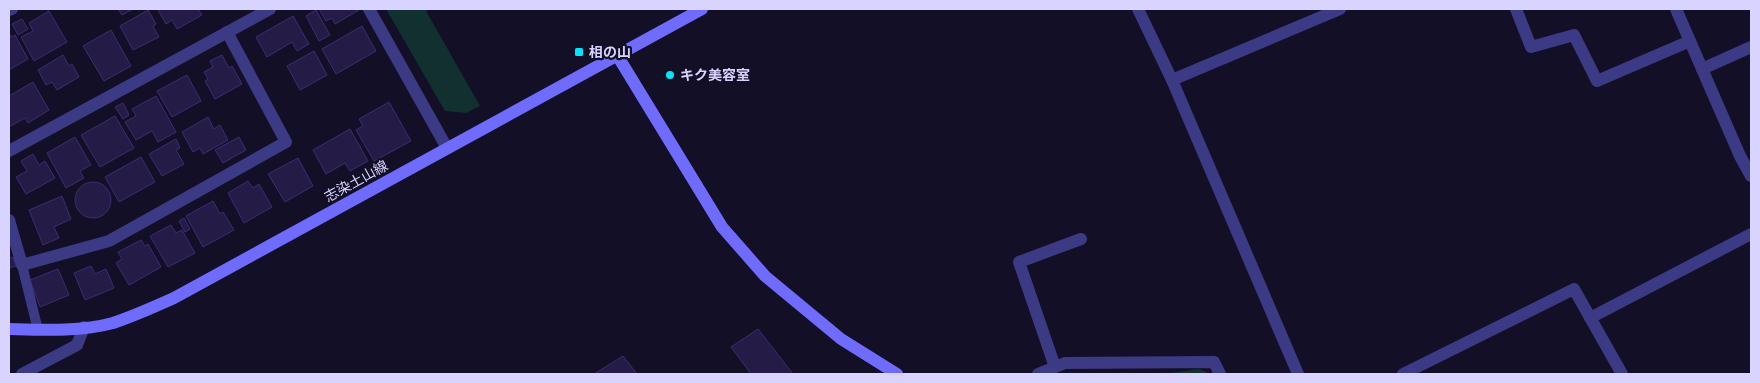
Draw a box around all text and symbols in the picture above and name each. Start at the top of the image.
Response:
place label: 相の山 [589,42,631,61]
marker: 相の山 [573,46,585,58]
place label: キク美容室 [680,65,750,84]
marker: キク美容室 [664,69,676,81]
street label: 志染土山線 [321,155,391,206]

